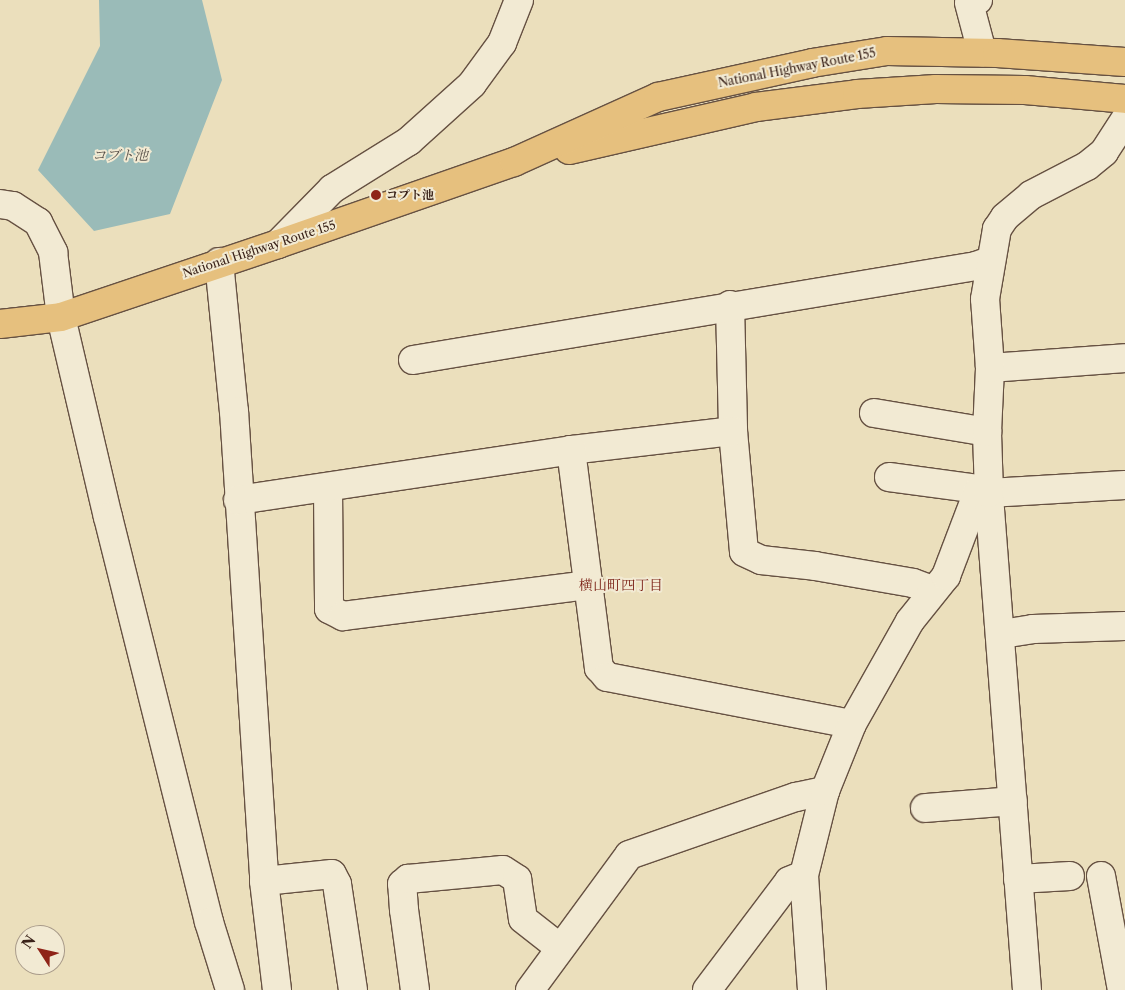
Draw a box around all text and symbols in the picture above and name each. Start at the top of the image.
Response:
street label: National Highway Route 155 [717,46,877,90]
water label: コブト池 [92,147,148,163]
place label: コプト池 [386,188,434,202]
marker: コプト池 [370,189,382,201]
street label: National Highway Route 155 [180,217,338,281]
district label: 横山町四丁目 [579,577,663,593]
north arrow [15,925,65,975]
text: N [18,932,39,952]

